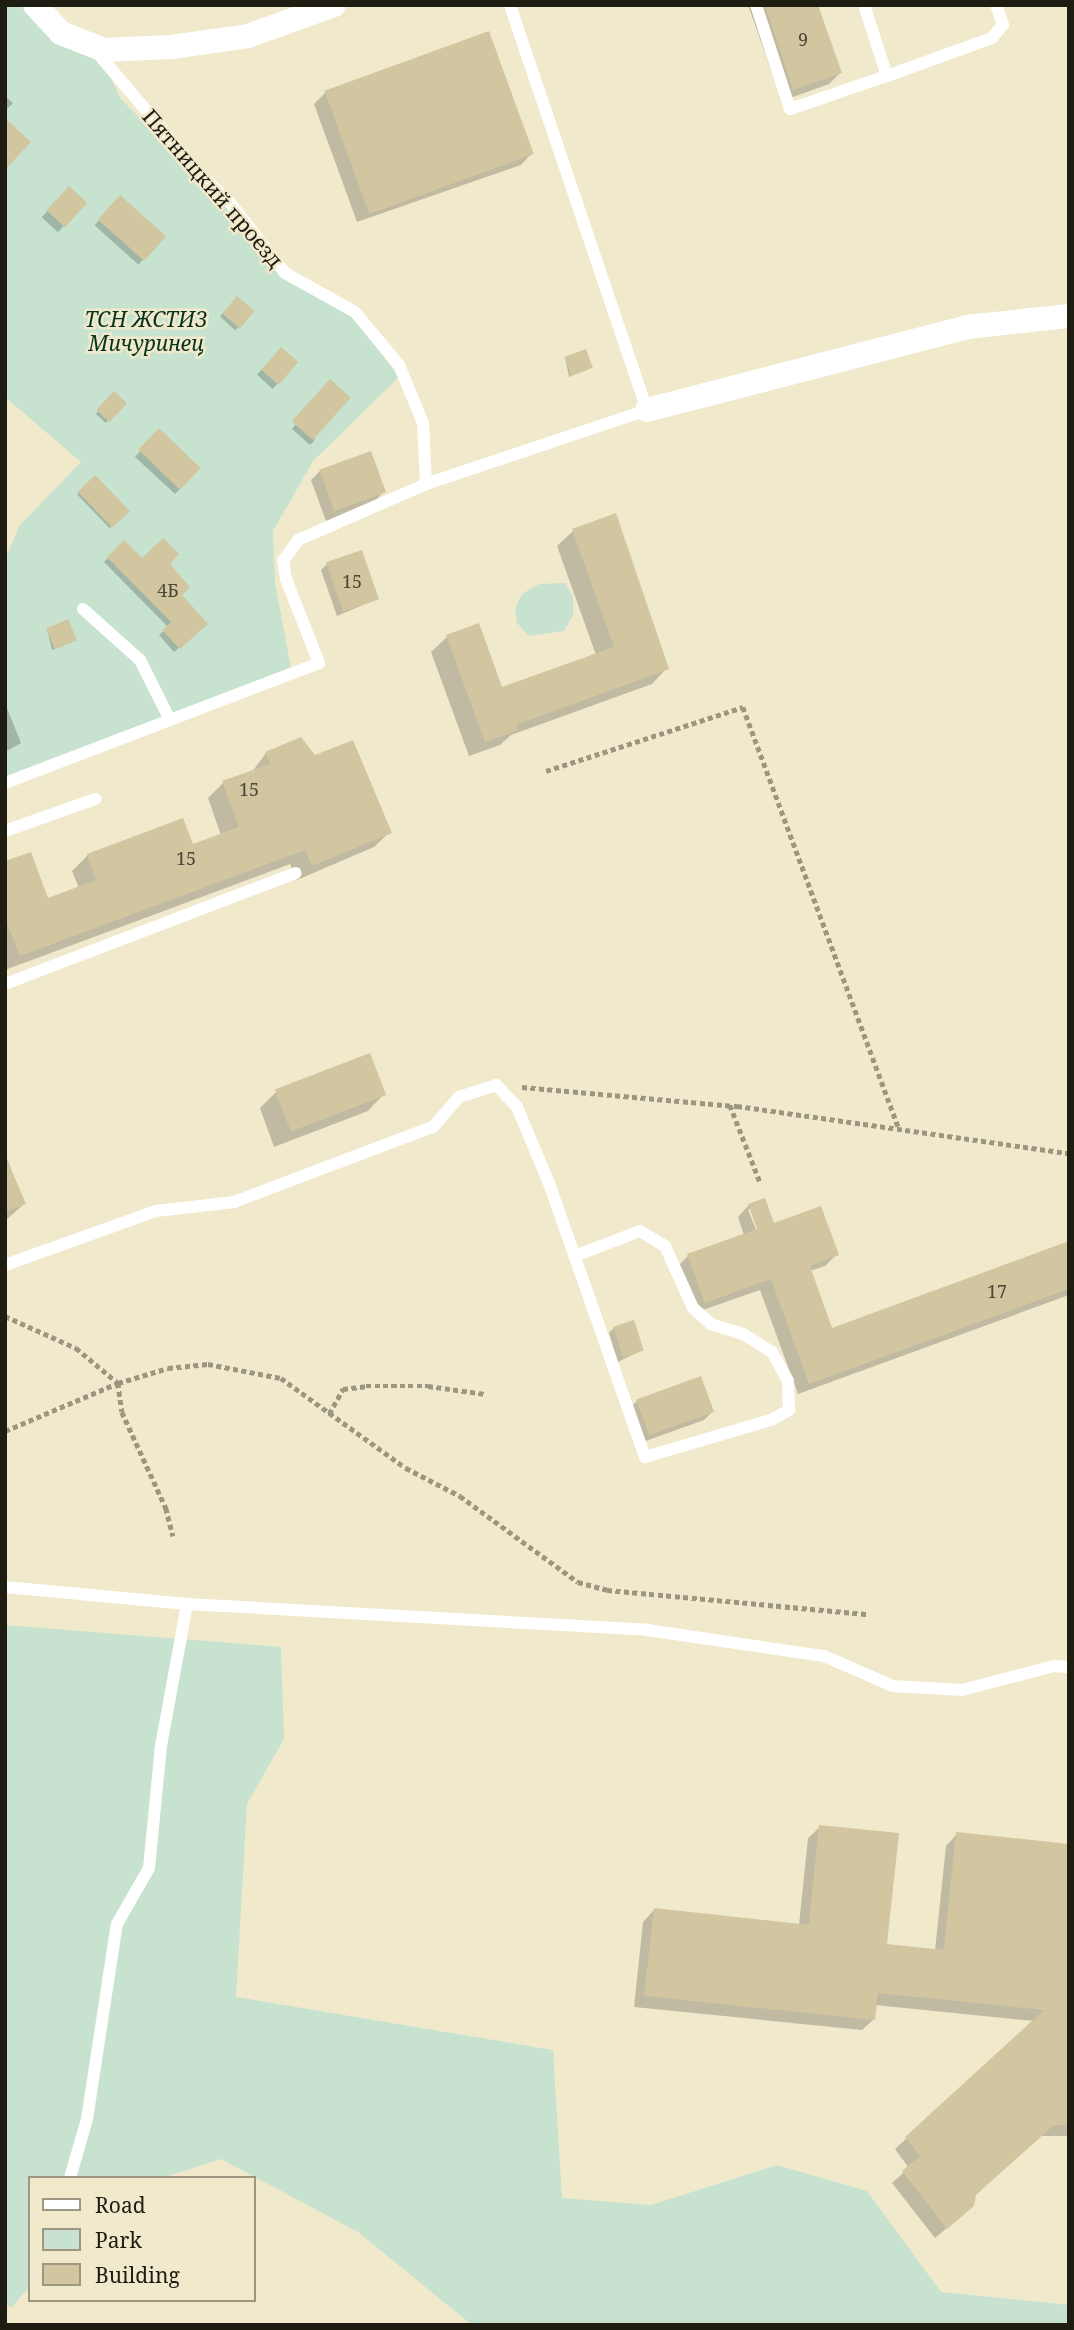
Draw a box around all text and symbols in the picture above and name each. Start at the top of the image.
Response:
house number: 9 [798,28,808,50]
street label: Пятницкий проезд [137,104,289,272]
park label: ТСН ЖСТИЗ Мичуринец [84,306,208,356]
house number: 15 [342,570,362,592]
house number: 4Б [157,579,179,601]
house number: 15 [239,778,259,800]
house number: 15 [176,847,196,869]
house number: 17 [987,1280,1007,1302]
legend [28,2176,256,2302]
text: Road [95,2191,146,2219]
text: Park [95,2226,142,2254]
text: Building [95,2261,180,2289]

